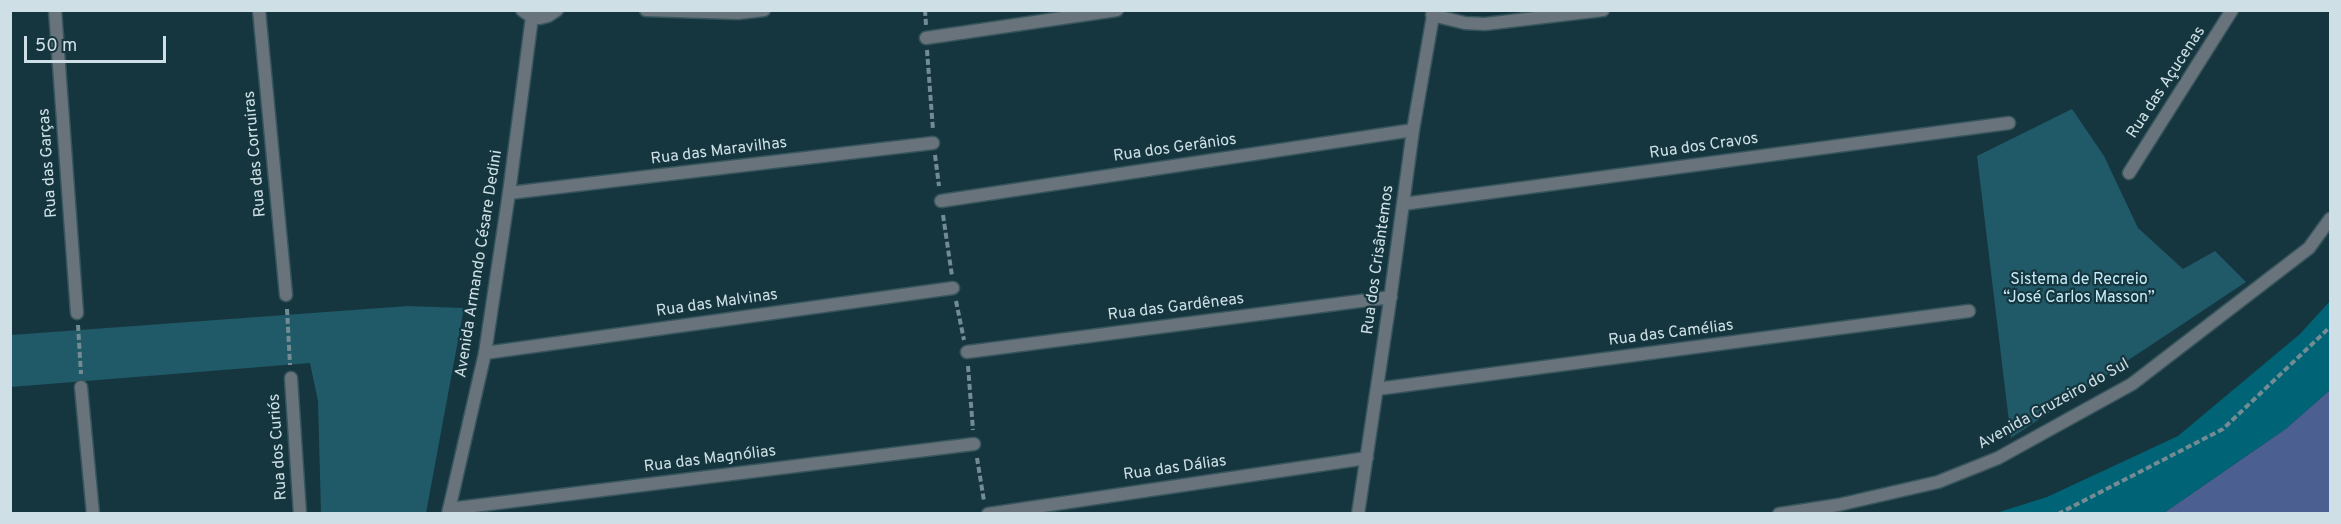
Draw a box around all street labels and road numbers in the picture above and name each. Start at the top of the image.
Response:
street label: Rua das Açucenas [2124,23,2210,143]
street label: Rua das Corruiras [241,90,271,218]
street label: Rua das Garças [36,108,62,218]
street label: Rua dos Cravos [1648,130,1760,164]
street label: Rua dos Gerânios [1112,131,1238,167]
street label: Rua das Maravilhas [650,134,788,170]
street label: Avenida Armando Césare Dedini [453,149,507,379]
street label: Rua dos Crisântemos [1359,184,1399,336]
street label: Rua das Malvinas [655,286,779,322]
street label: Rua das Gardêneas [1107,290,1245,326]
street label: Rua das Camélias [1607,317,1735,351]
street label: Avenida Cruzeiro do Sul [1975,355,2133,455]
street label: Rua dos Curiós [266,393,292,501]
street label: Rua das Magnólias [643,442,777,478]
street label: Rua das Dálias [1122,452,1228,486]

